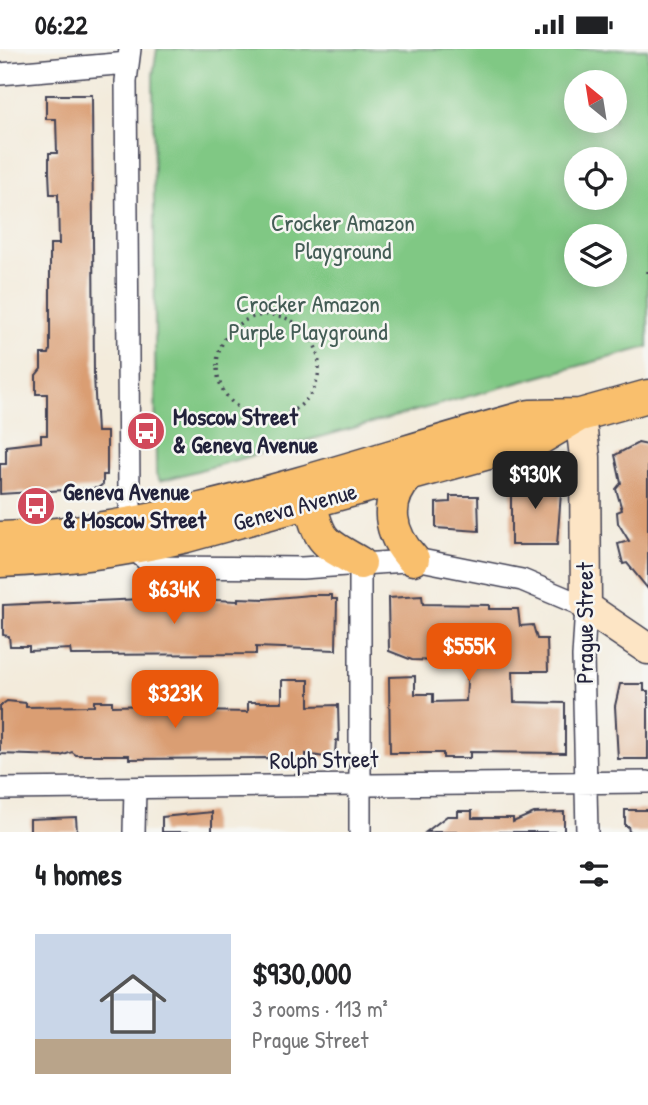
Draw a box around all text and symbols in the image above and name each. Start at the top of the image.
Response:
text: 06:22 [35,7,87,42]
north arrow [564,70,626,133]
map controls [564,70,627,287]
button: locate [564,147,627,210]
park label: Crocker Amazon Playground [271,206,415,266]
button: layers [564,224,627,287]
park label: Crocker Amazon Purple Playground [229,287,388,347]
place label: Moscow Street & Geneva Avenue [173,400,319,460]
bus stop icon: Moscow Street & Geneva Avenue [125,410,167,452]
pin: $930K [486,451,584,511]
text: $930K [509,458,561,489]
street label: Geneva Avenue [229,474,361,538]
place label: Geneva Avenue & Moscow Street [63,475,207,535]
bus stop icon: Geneva Avenue & Moscow Street [15,485,57,527]
street label: Prague Street [568,562,600,684]
pin: $634K [125,567,223,626]
text: $634K [148,573,200,604]
pin: $555K [420,623,518,683]
text: $555K [443,630,495,661]
pin: $323K [126,671,224,730]
text: $323K [147,677,203,708]
street label: Rolph Street [269,742,379,776]
text: 4 homes [35,854,122,894]
icon: filters [575,855,613,893]
text: $930,000 [252,953,351,993]
icon: home [91,962,175,1046]
text: 3 rooms · 113 m² [252,993,388,1024]
text: Prague Street [252,1024,368,1055]

